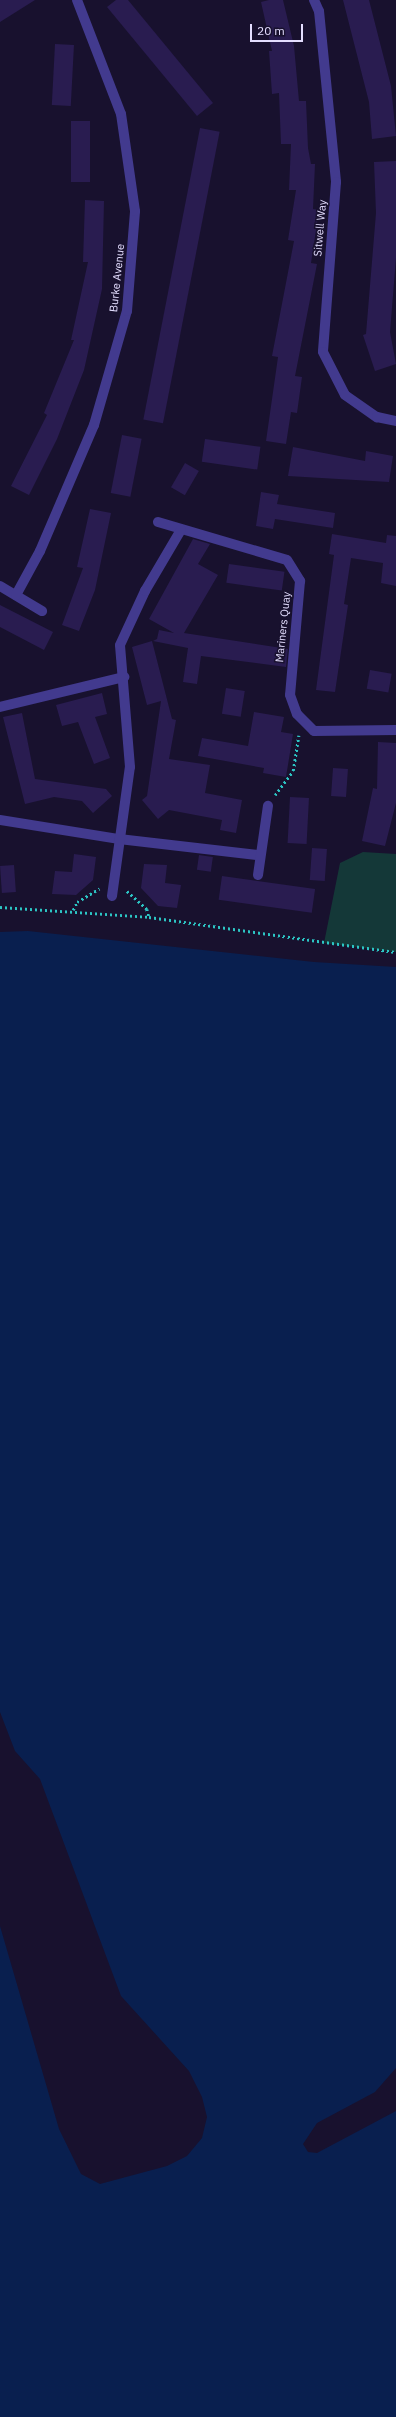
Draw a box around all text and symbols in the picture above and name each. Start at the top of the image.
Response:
scale bar [252,16,305,42]
text: 20 m [257,23,285,38]
street label: Sitwell Way [311,199,329,257]
street label: Burke Avenue [107,243,127,313]
street label: Mariners Quay [273,591,293,663]

